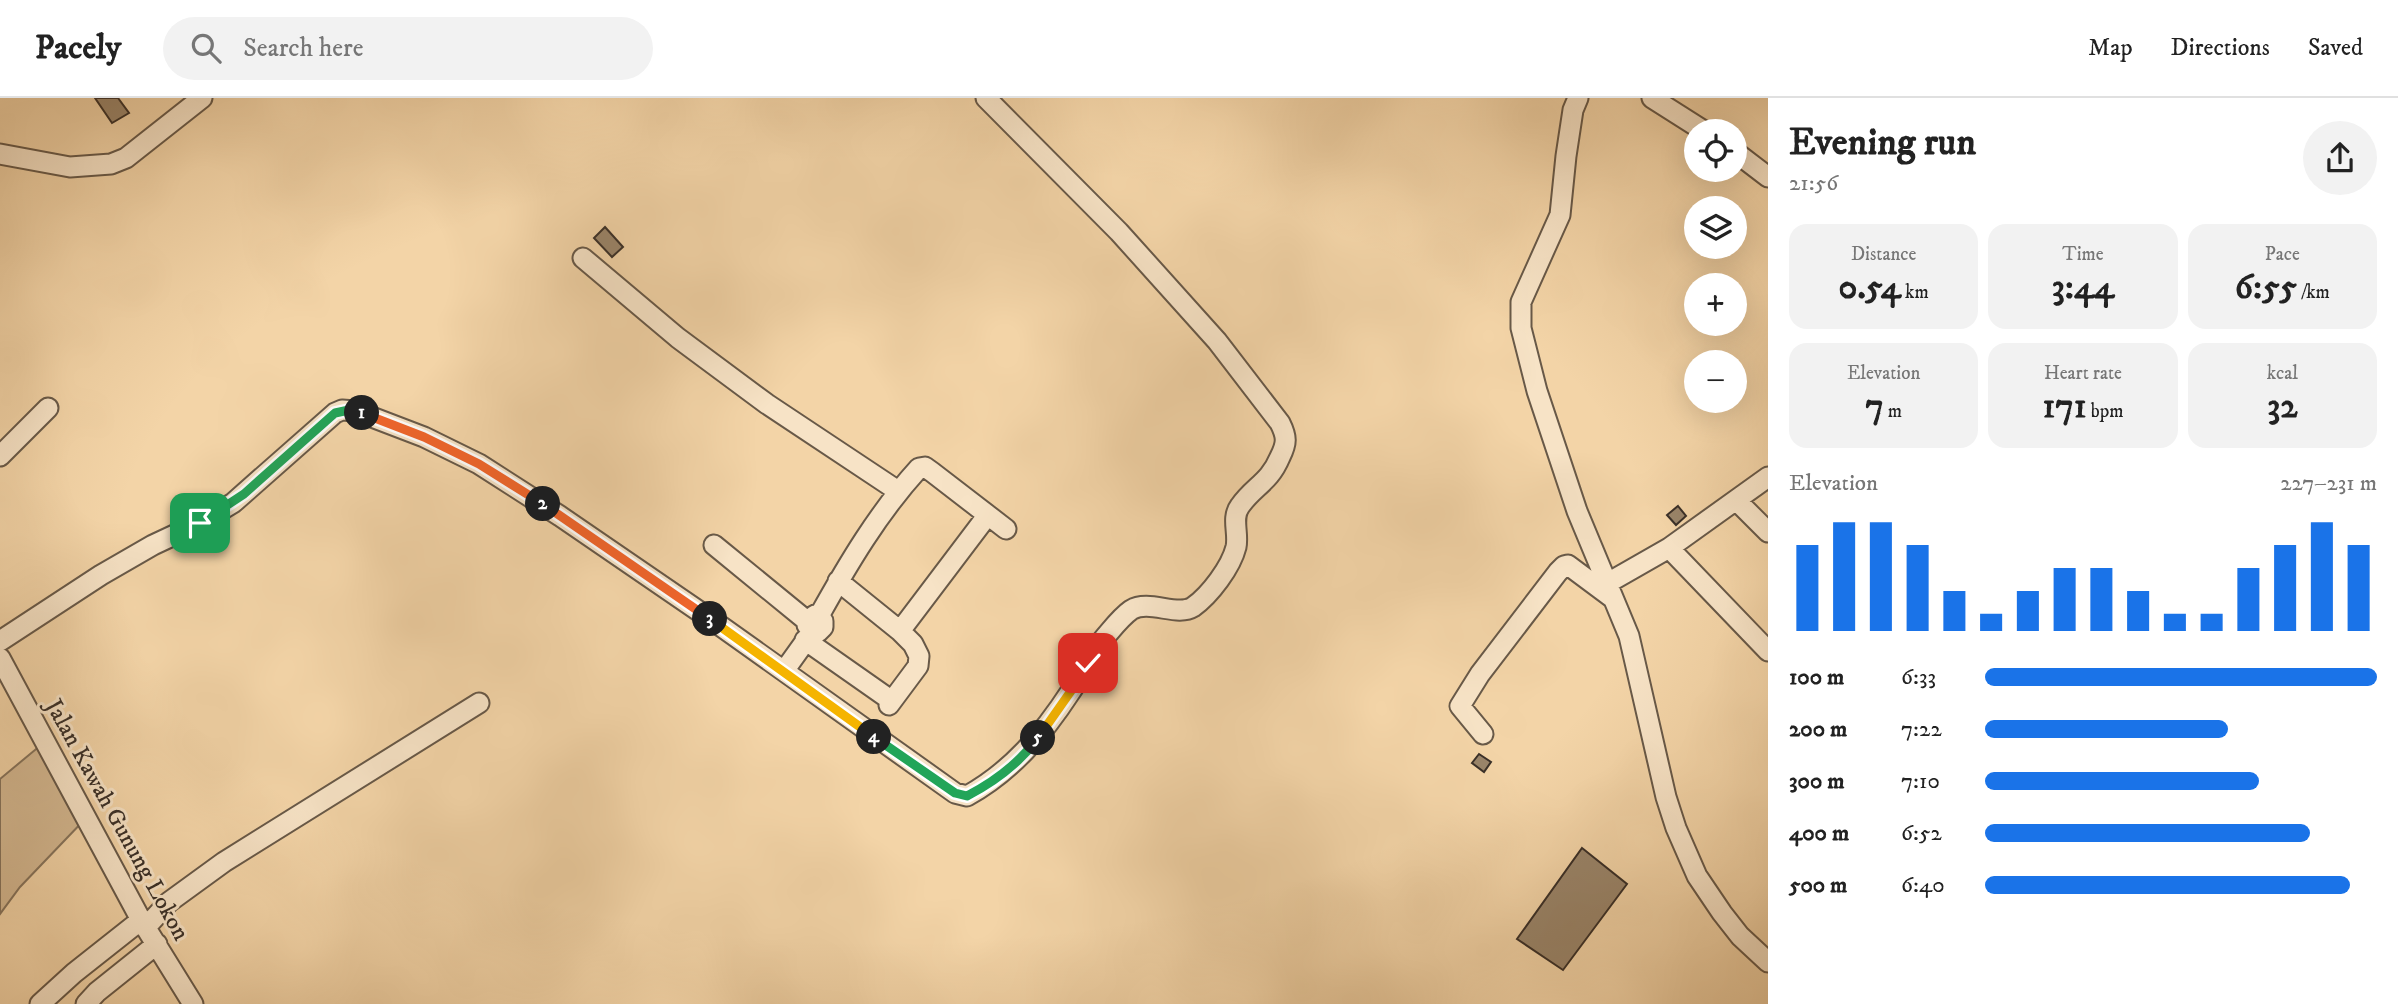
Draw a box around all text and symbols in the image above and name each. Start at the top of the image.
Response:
search box [163,17,653,80]
text: Pacely [35,28,121,69]
icon: search [187,29,225,67]
text: Search here [243,32,363,65]
text: Map [2088,33,2133,63]
text: Directions [2171,33,2270,63]
text: Saved [2308,33,2363,63]
map controls [1684,119,1747,413]
button: locate [1684,119,1747,182]
text: Evening run [1789,119,1976,167]
button: share [2303,121,2377,195]
text: 21:56 [1789,169,1838,198]
button: layers [1684,196,1747,259]
text: Distance [1851,243,1916,266]
text: Time [2062,243,2104,266]
text: Pace [2265,243,2300,266]
text: 0.54 [1839,266,1901,310]
text: 3:44 [2052,266,2114,310]
text: 6:55 [2235,266,2297,310]
button: + [1684,273,1747,336]
text: km [1901,281,1929,304]
text: /km [2297,281,2330,304]
button: − [1684,350,1747,413]
text: Elevation [1847,362,1920,385]
text: Heart rate [2044,362,2122,385]
text: kcal [2267,362,2298,385]
text: 7 [1865,385,1884,429]
text: 171 [2043,385,2087,429]
text: 32 [2267,385,2297,429]
pin: 1 [344,396,380,430]
text: m [1884,400,1902,423]
text: bpm [2087,400,2123,423]
text: 1 [358,401,365,424]
text: Elevation [1789,469,1878,498]
text: 227–231 m [2280,469,2377,498]
pin: 2 [526,486,560,522]
text: 2 [538,492,547,515]
pin [170,493,230,553]
icon: arrive [181,504,219,542]
pin: 3 [692,602,728,636]
text: 3 [706,607,713,630]
pin [1058,633,1118,693]
icon: check [1069,644,1107,682]
text: 100 m [1789,663,1844,692]
text: 6:33 [1901,663,1936,692]
street label: Jalan Kawah Gunung Lokon [37,692,196,946]
text: 200 m [1789,715,1847,744]
text: 7:22 [1901,715,1942,744]
pin: 4 [856,720,892,754]
pin: 5 [1020,720,1056,756]
text: 4 [868,725,879,748]
text: 5 [1033,726,1042,749]
text: 300 m [1789,767,1845,796]
text: 7:10 [1901,767,1940,796]
text: 400 m [1789,819,1849,848]
text: 6:52 [1901,819,1942,848]
text: 500 m [1789,871,1847,900]
text: 6:40 [1901,871,1945,900]

